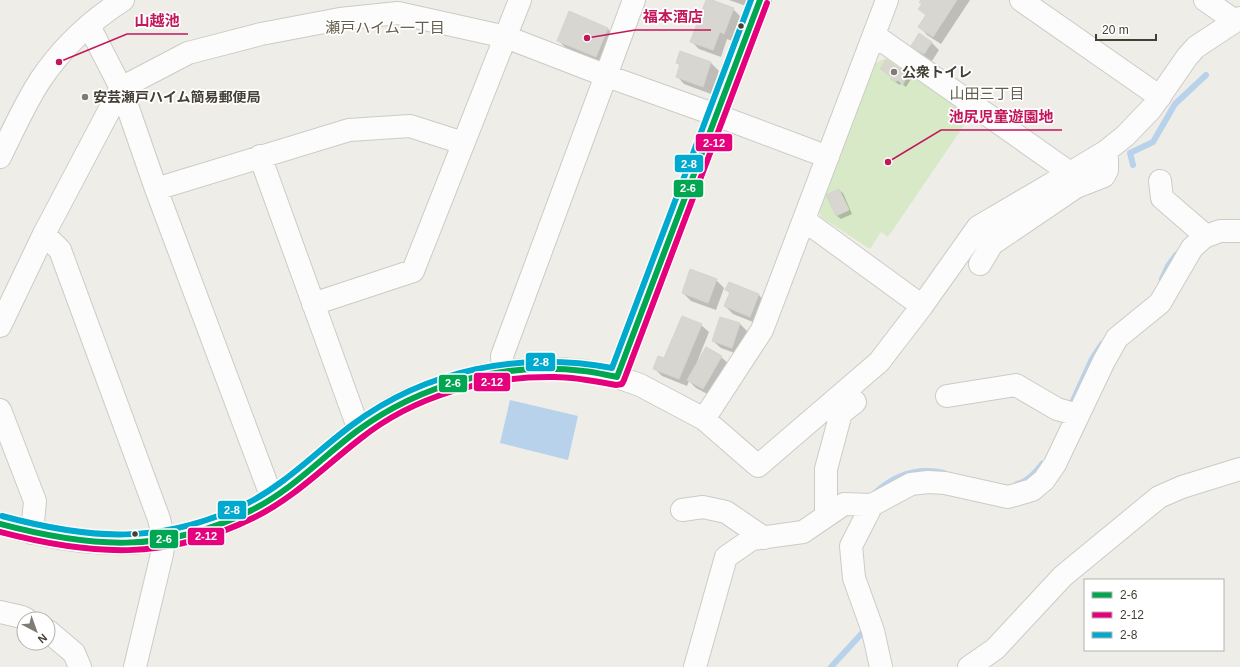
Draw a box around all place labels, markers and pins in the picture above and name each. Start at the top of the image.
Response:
callout: 福本酒店 [635,3,711,30]
callout: 山越池 [127,7,188,34]
unlabelled marker [736,21,746,31]
place label: 公衆トイレ [902,64,972,80]
marker: 公衆トイレ [889,67,899,77]
place label: 安芸瀬戸ハイム簡易郵便局 [93,89,260,105]
marker: 安芸瀬戸ハイム簡易郵便局 [80,92,90,102]
callout: 池尻児童遊園地 [941,103,1062,130]
unlabelled marker [130,529,140,539]

